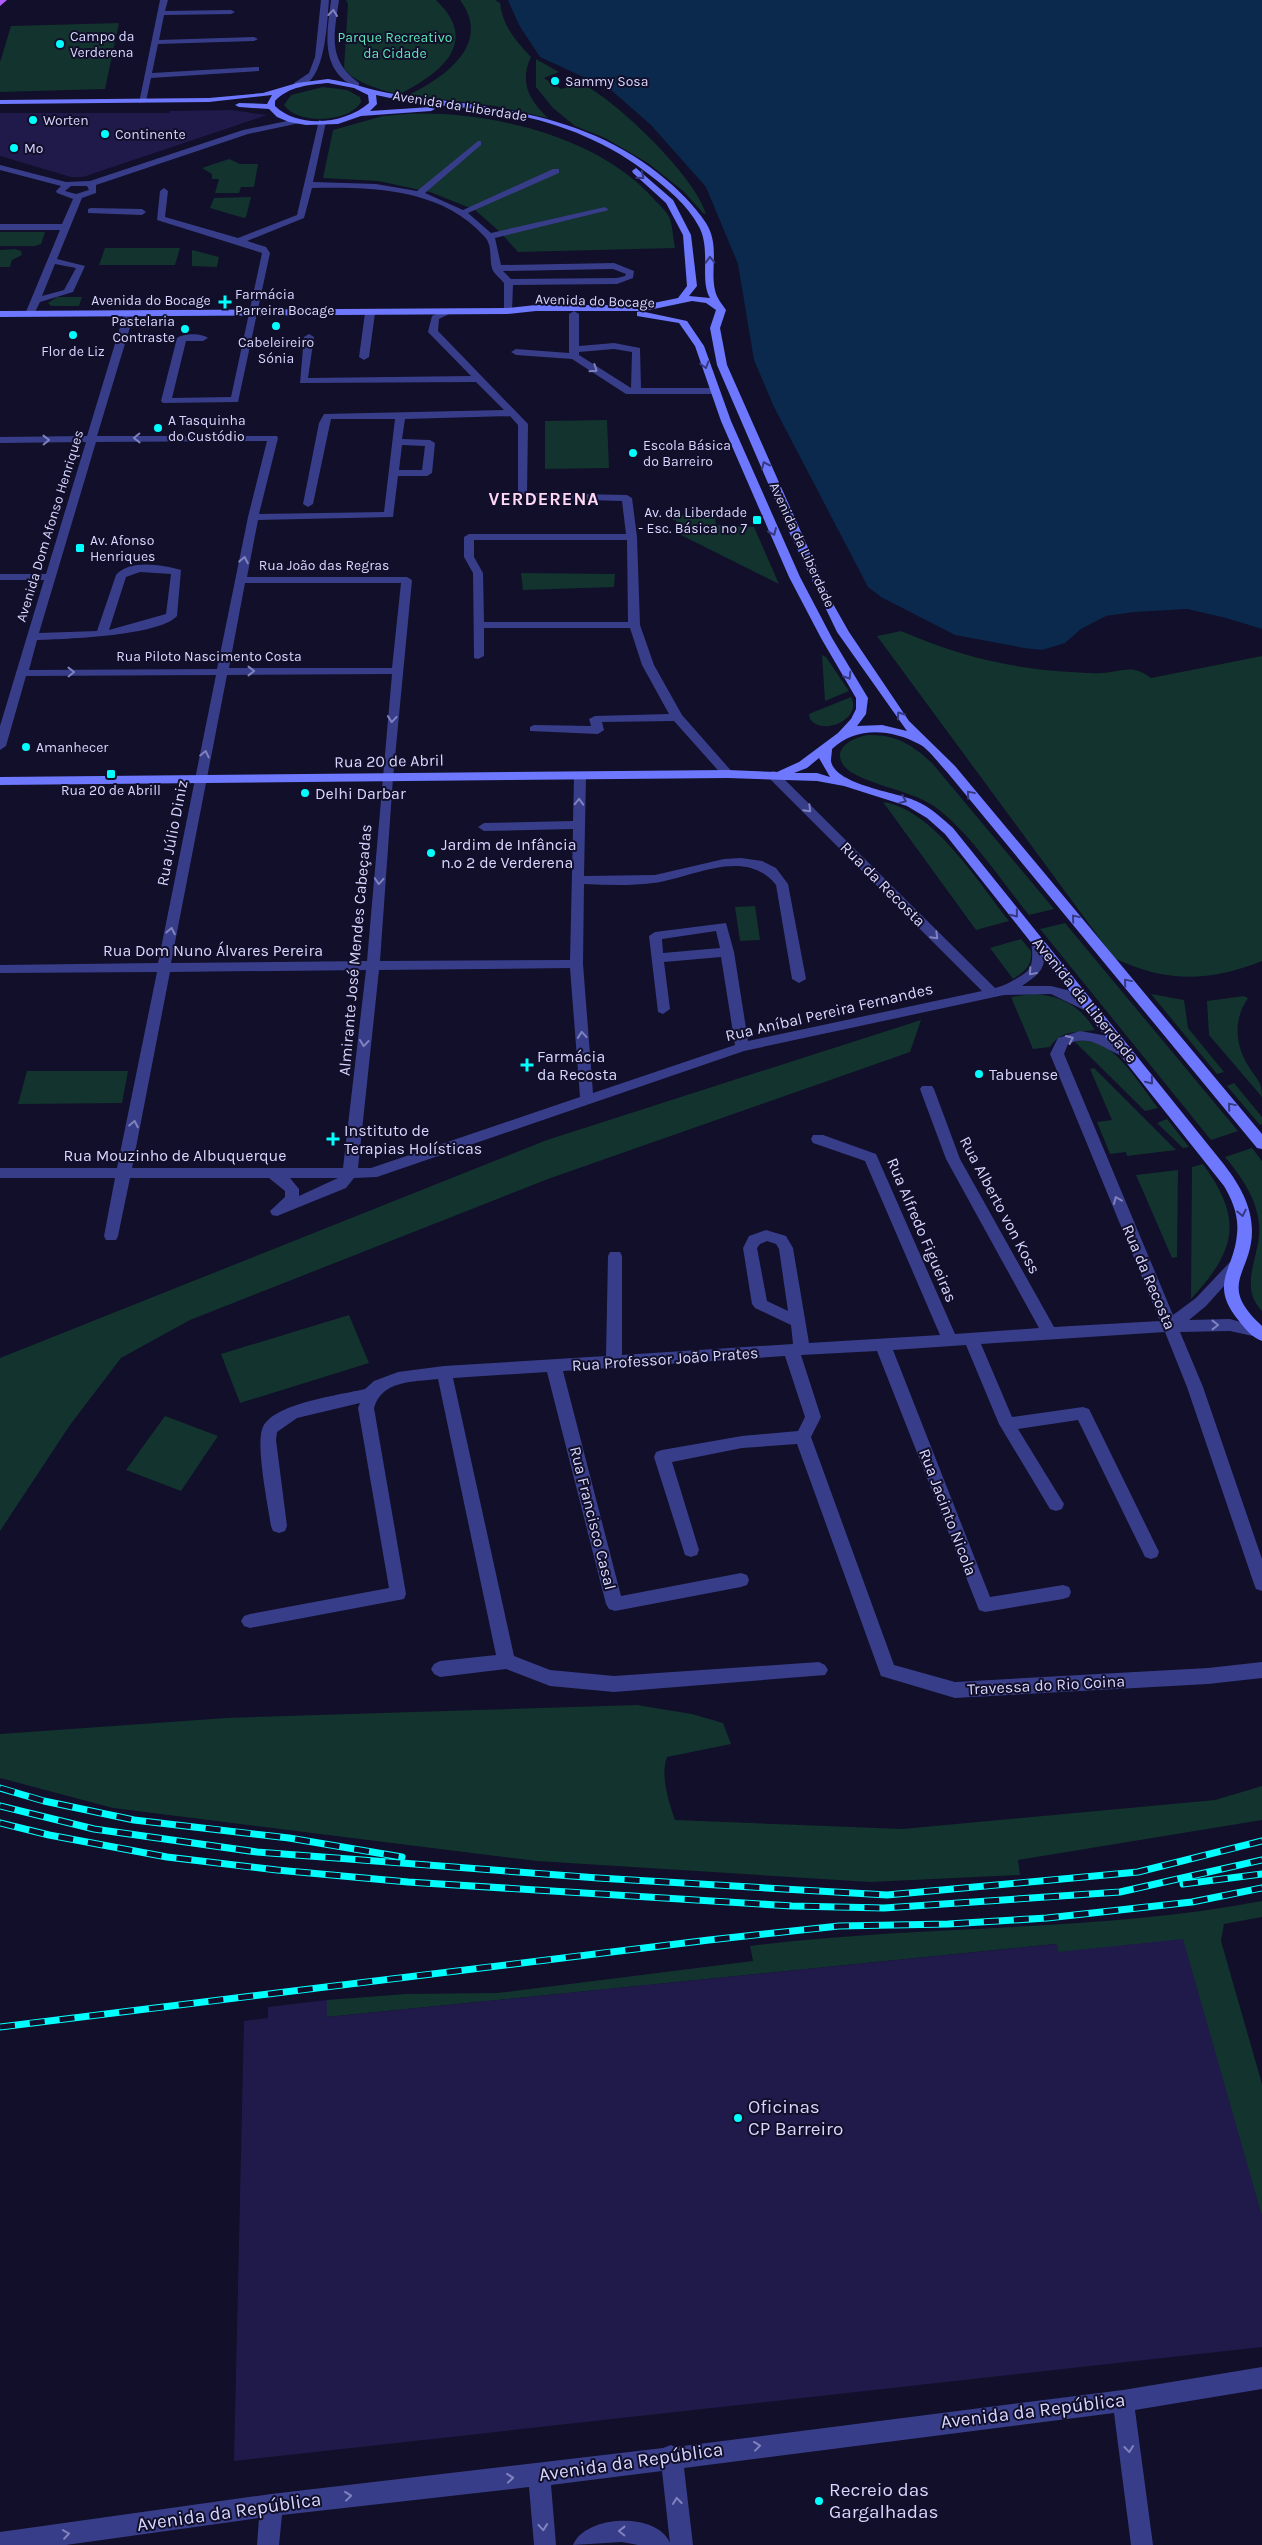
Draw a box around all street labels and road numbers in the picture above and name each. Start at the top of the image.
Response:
street label: Avenida da Liberdade [392,87,528,125]
street label: Avenida do Bocage [535,290,655,312]
street label: Avenida do Bocage [91,292,211,309]
street label: Avenida Dom Afonso Henriques [13,428,87,624]
street label: Avenida da Liberdade [766,480,838,610]
street label: Rua João das Regras [259,557,389,574]
street label: Rua Piloto Nascimento Costa [116,648,302,665]
street label: Rua 20 de Abril [334,751,444,771]
street label: Rua Júlio Diniz [152,778,192,888]
street label: Almirante José Mendes Cabeçadas [335,823,375,1077]
street label: Rua da Recosta [837,838,929,930]
street label: Avenida da Liberdade [1029,934,1141,1066]
street label: Rua Dom Nuno Álvares Pereira [103,941,323,960]
street label: Rua Aníbal Pereira Fernandes [723,979,935,1045]
street label: Rua Alberto von Koss [956,1133,1044,1277]
street label: Rua Mouzinho de Albuquerque [64,1146,286,1165]
street label: Rua Alfredo Figueiras [883,1155,961,1305]
street label: Rua da Recosta [1118,1222,1180,1332]
street label: Rua Professor João Prates [571,1343,759,1375]
street label: Rua Francisco Casal [566,1444,620,1592]
street label: Rua Jacinto Nicola [915,1446,981,1578]
street label: Travessa do Rio Coina [967,1671,1125,1699]
street label: Avenida da República [939,2389,1127,2433]
street label: Avenida da República [537,2438,725,2486]
street label: Avenida da República [135,2488,323,2536]

